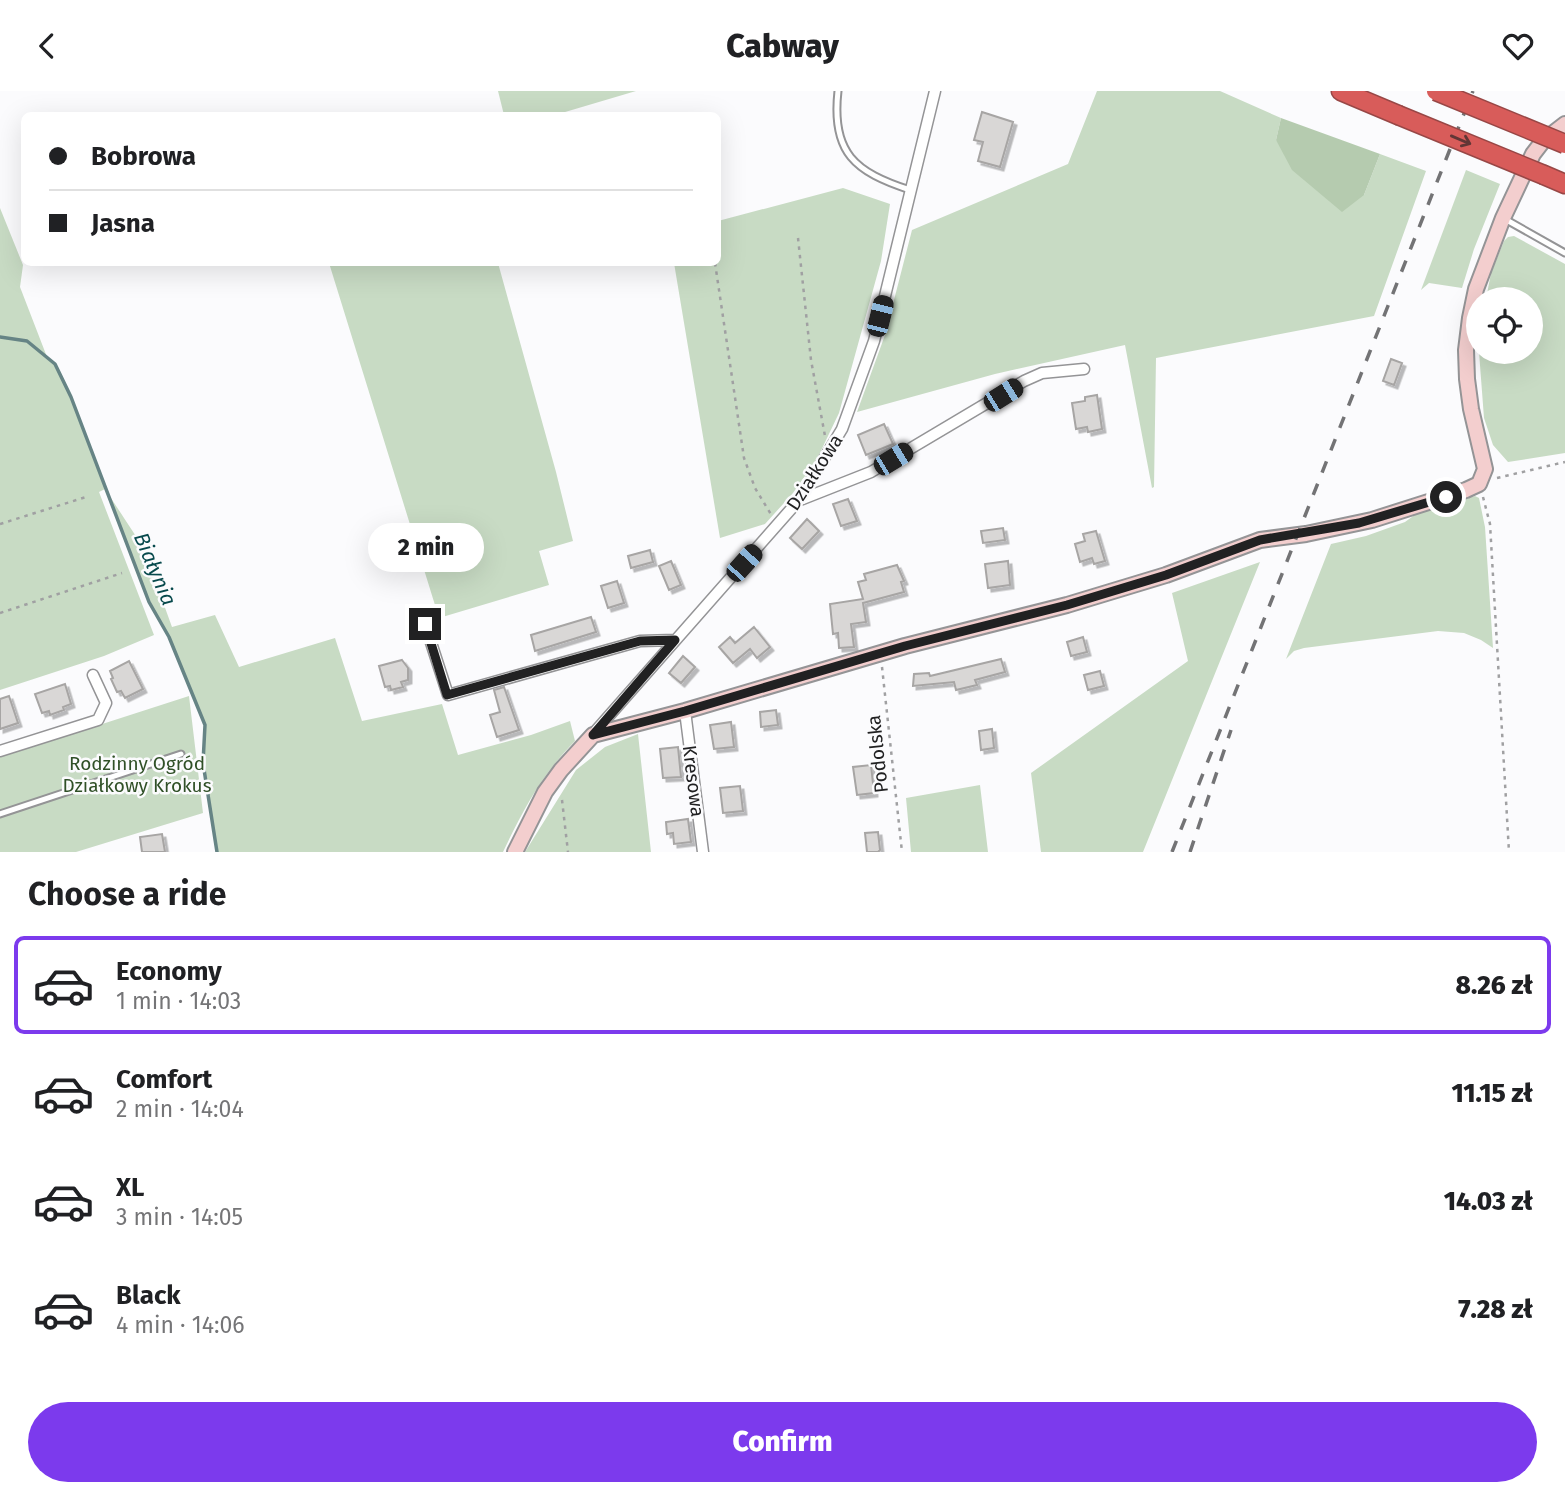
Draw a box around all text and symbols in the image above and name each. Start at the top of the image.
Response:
icon: back [28,27,66,65]
text: Cabway [726,27,839,65]
icon: heart [1499,27,1537,65]
one-way arrow [1450,135,1472,148]
text: Bobrowa [91,141,196,172]
text: Jasna [91,208,155,239]
map controls [1466,287,1543,364]
button: locate [1466,287,1543,364]
car [865,293,896,339]
car [980,375,1027,415]
street label: Działkowa [781,430,848,515]
car [870,439,917,479]
route start [1430,481,1462,513]
callout: 2 min [367,523,483,571]
water label: Białynia [128,529,182,609]
text: 2 min [398,533,454,561]
car [723,540,766,586]
route end [409,608,441,640]
street label: Podolska [862,714,893,794]
street label: Kresowa [678,744,709,818]
park label: Rodzinny Ogród Działkowy Krokus [62,752,212,797]
text: Choose a ride [28,875,226,913]
icon: car [32,954,95,1017]
text: Economy [116,956,222,987]
text: 8.26 zł [1456,970,1533,1001]
text: 1 min · 14:03 [116,987,241,1015]
icon: car [32,1062,95,1125]
text: Comfort [116,1064,212,1095]
text: 11.15 zł [1451,1078,1533,1109]
text: 2 min · 14:04 [116,1095,244,1123]
icon: car [32,1170,95,1233]
text: XL [116,1172,144,1203]
text: 14.03 zł [1444,1186,1533,1217]
text: 3 min · 14:05 [116,1203,243,1231]
icon: car [32,1278,95,1341]
text: Black [116,1280,181,1311]
text: 7.28 zł [1458,1294,1533,1325]
text: 4 min · 14:06 [116,1311,245,1339]
button: Confirm [28,1402,1537,1482]

